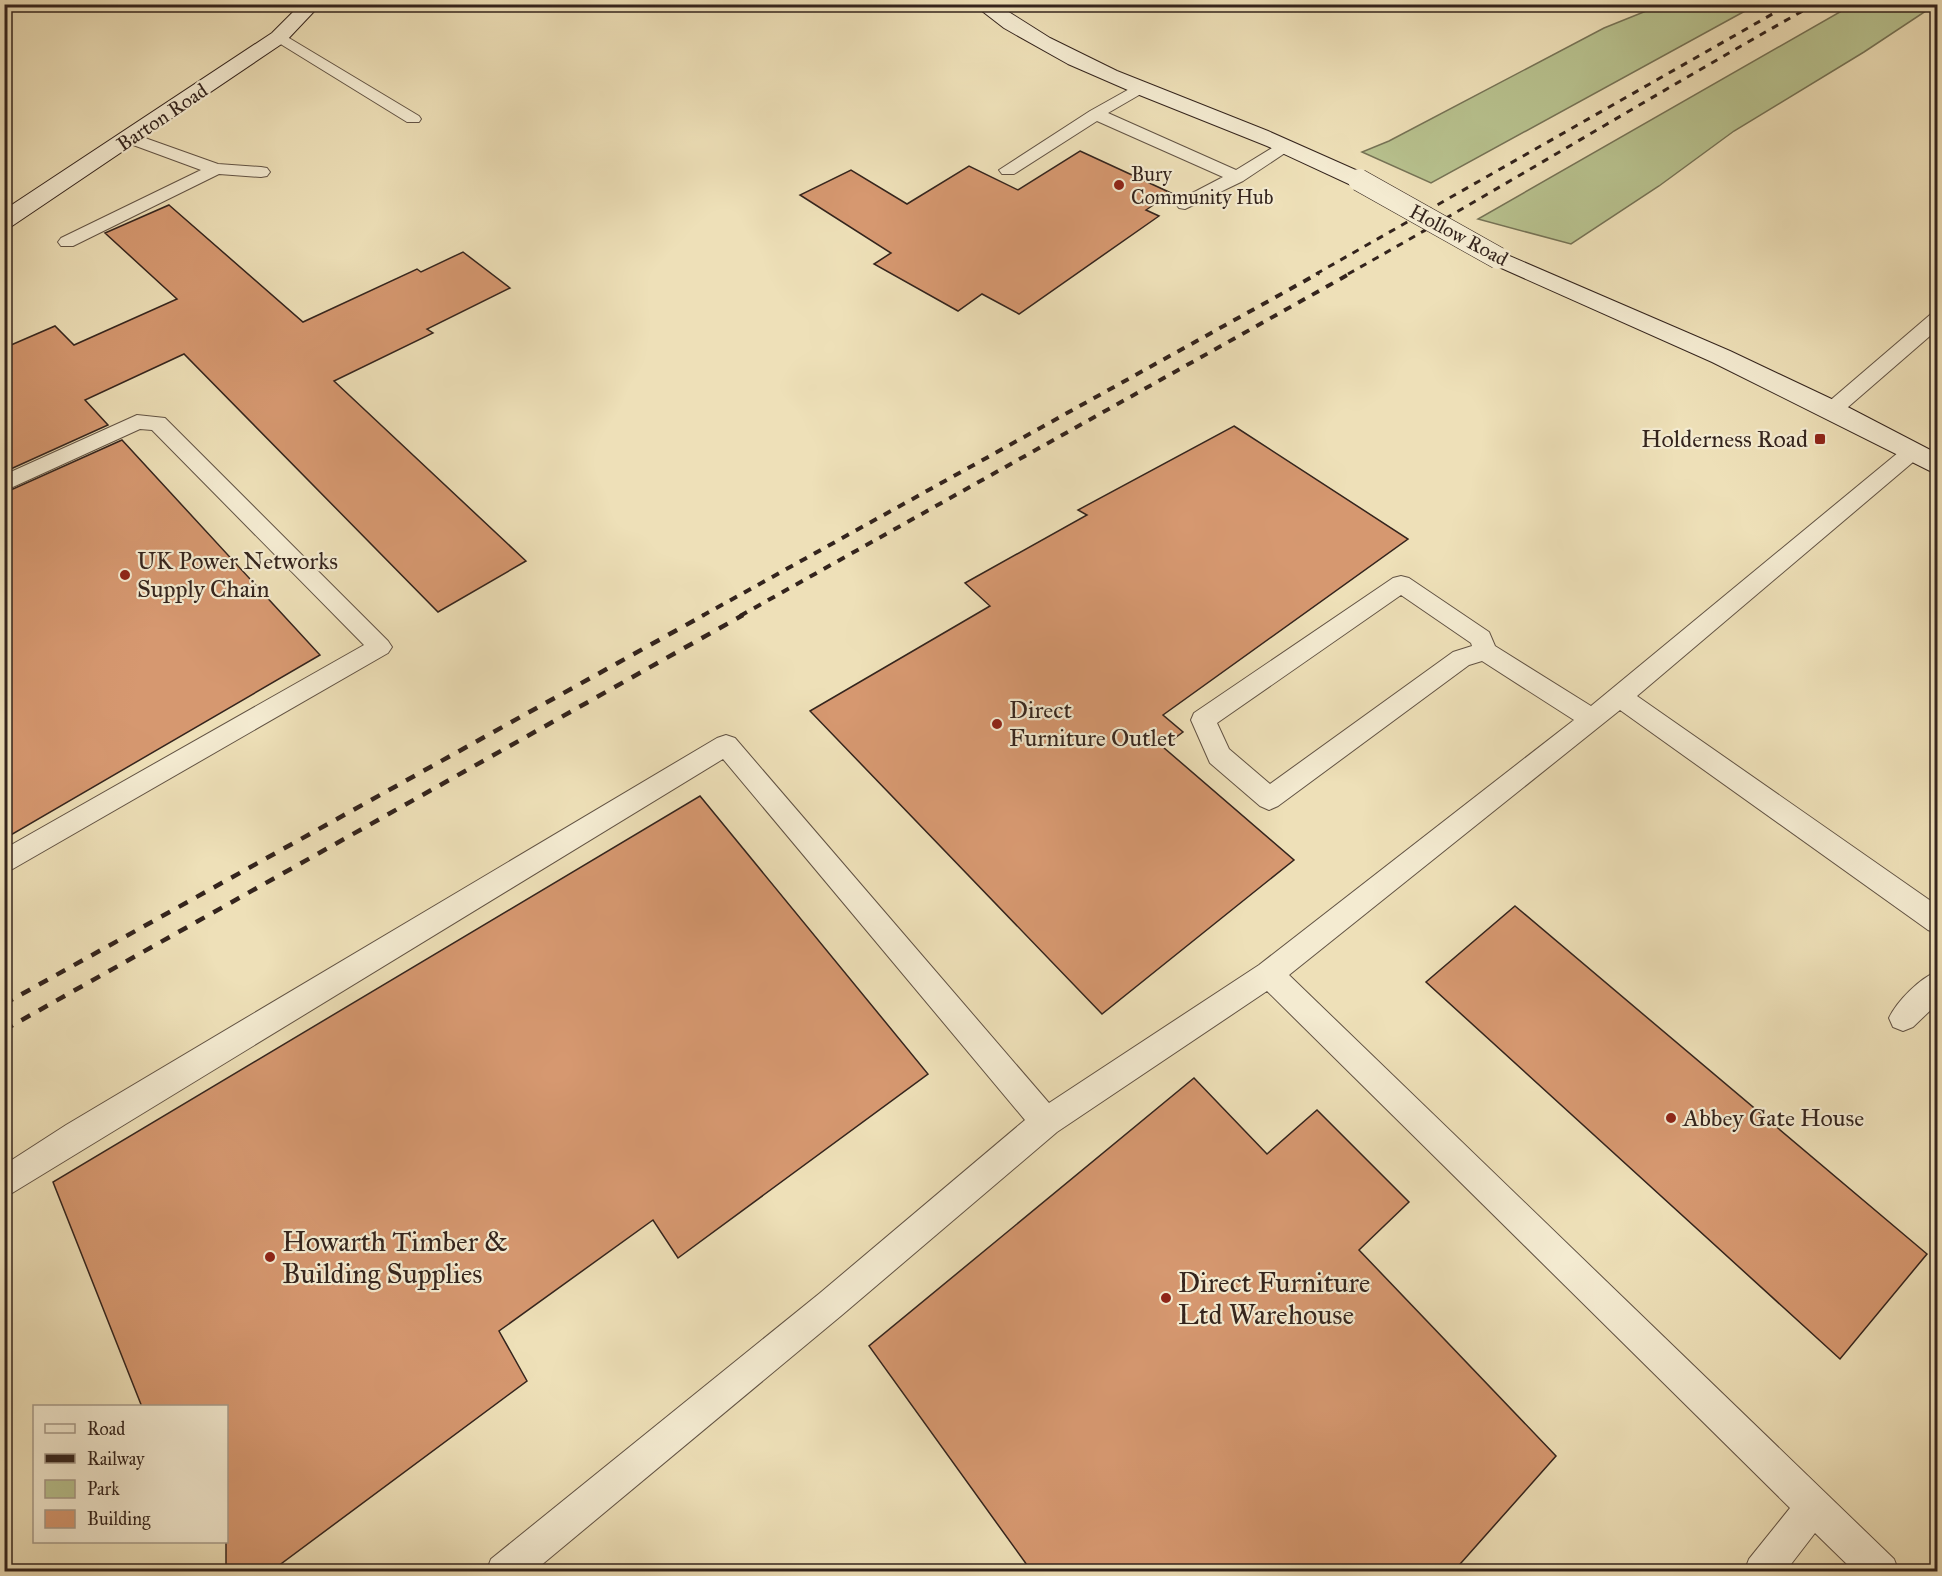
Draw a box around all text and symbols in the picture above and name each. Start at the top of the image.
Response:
street label: Barton Road [112,78,212,156]
place label: Bury Community Hub [1131,162,1274,209]
marker: Bury Community Hub [1112,178,1126,192]
street label: Hollow Road [1406,199,1512,271]
place label: Holderness Road [1641,424,1808,454]
marker: Holderness Road [1813,432,1827,446]
place label: UK Power Networks Supply Chain [137,546,338,604]
marker: UK Power Networks Supply Chain [118,568,132,582]
place label: Direct Furniture Outlet [1009,695,1176,753]
marker: Direct Furniture Outlet [990,717,1004,731]
place label: Abbey Gate House [1682,1103,1864,1133]
marker: Abbey Gate House [1664,1111,1678,1125]
place label: Howarth Timber & Building Supplies [282,1224,508,1291]
marker: Howarth Timber & Building Supplies [263,1250,277,1264]
place label: Direct Furniture Ltd Warehouse [1178,1265,1370,1332]
marker: Direct Furniture Ltd Warehouse [1159,1291,1173,1305]
legend [33,1405,228,1543]
text: Road [87,1418,125,1440]
text: Railway [87,1448,145,1470]
text: Park [87,1478,120,1500]
text: Building [87,1508,151,1531]

